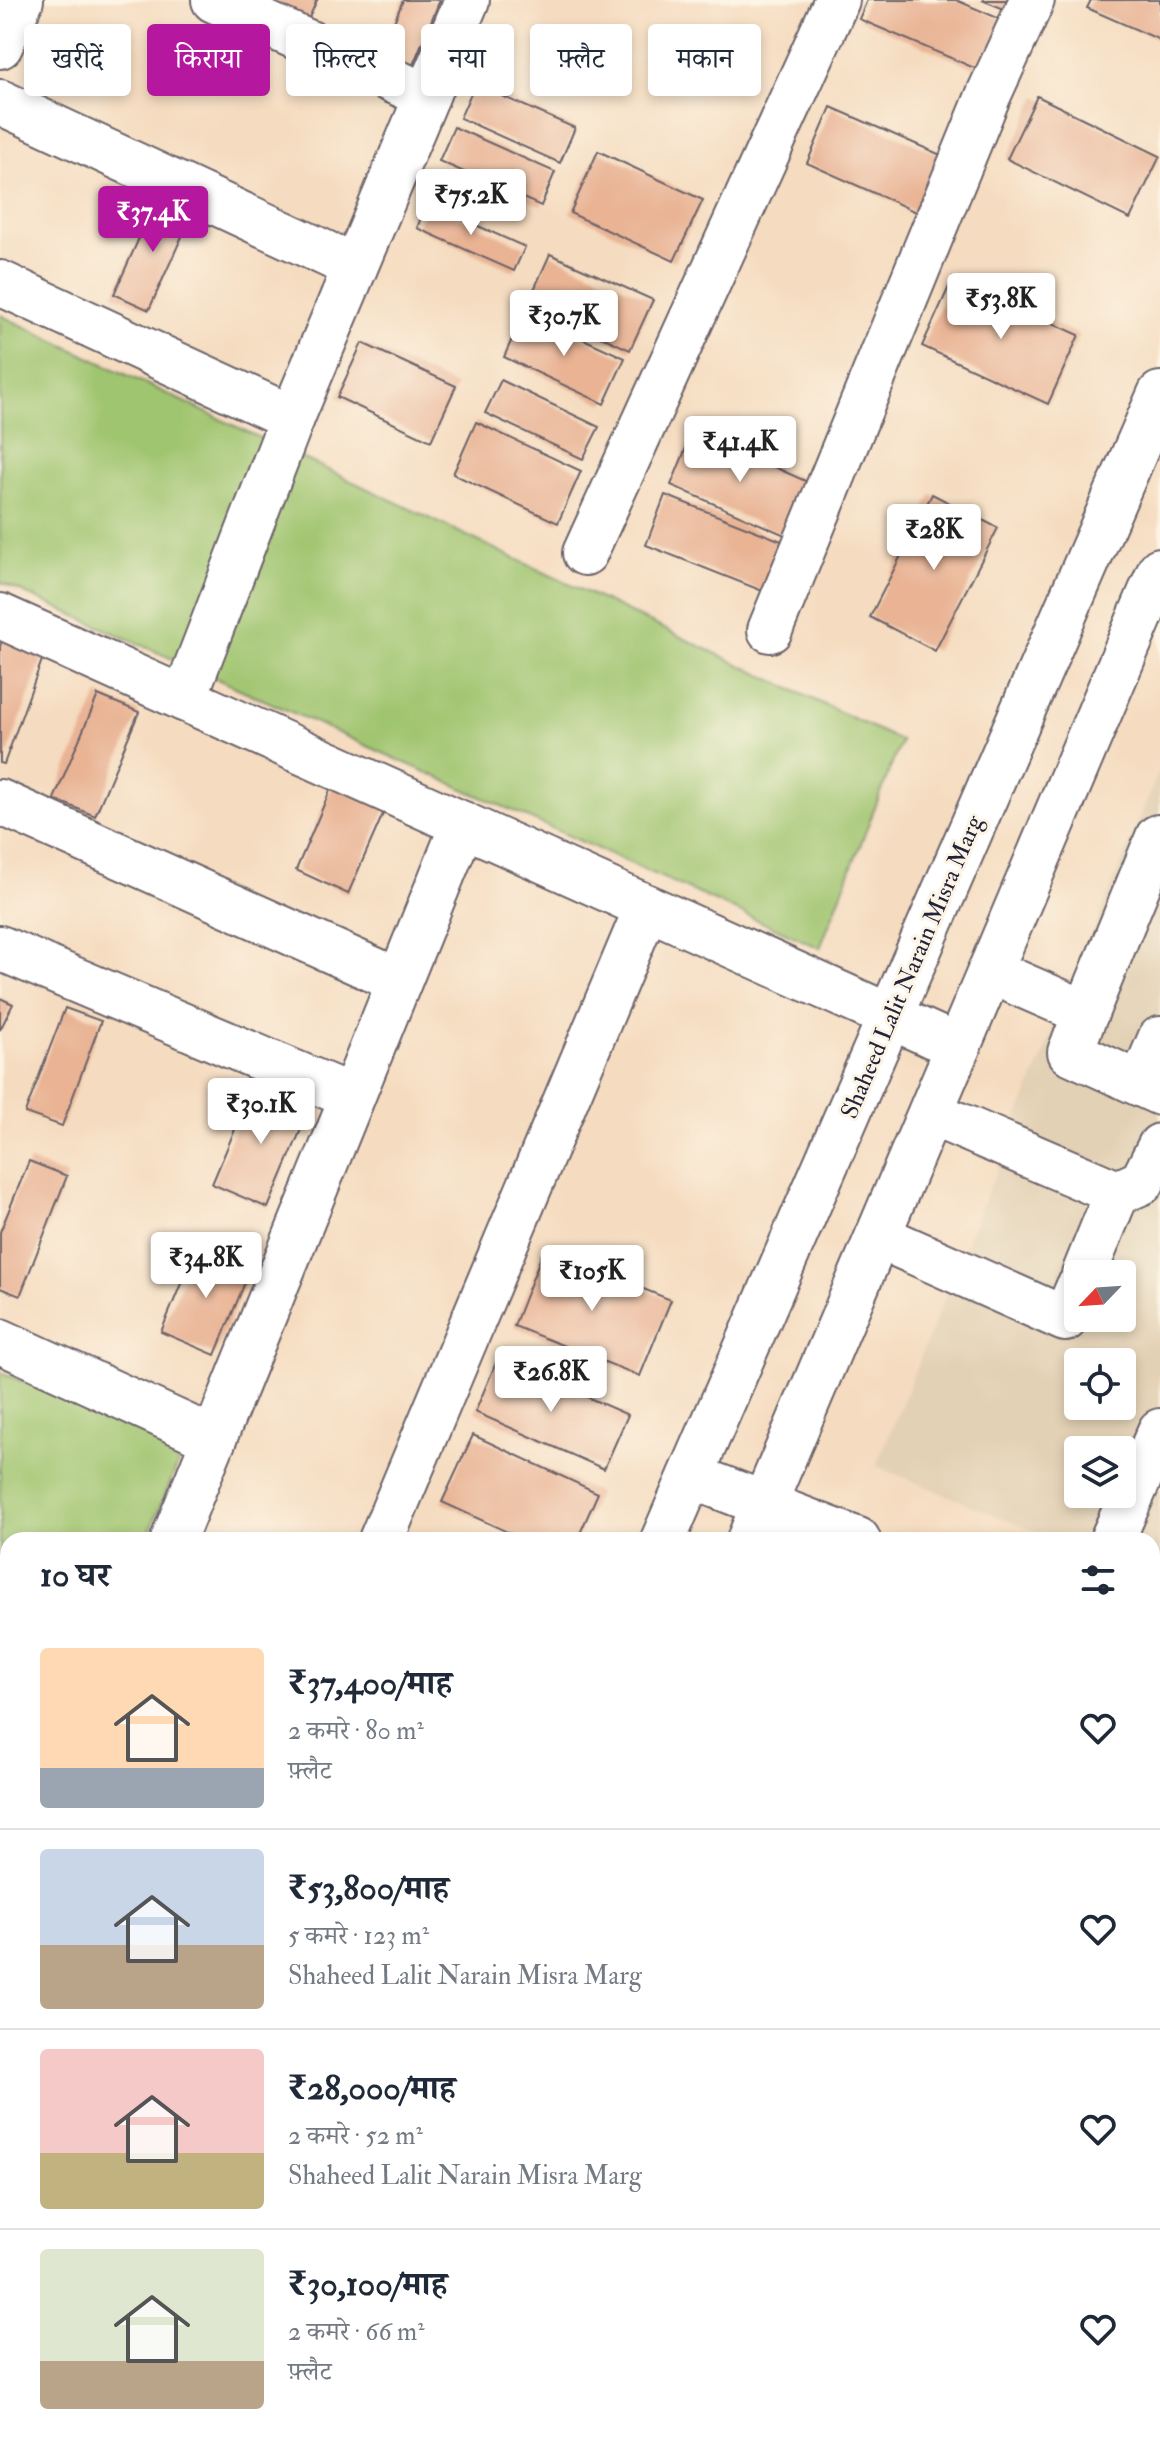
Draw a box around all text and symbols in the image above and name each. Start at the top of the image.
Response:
chip: खरीदें [24,24,131,96]
chip: किराया [147,24,270,96]
chip: फ़िल्टर [286,24,405,96]
chip: नया [421,24,514,96]
chip: फ़्लैट [530,24,632,96]
chip: मकान [648,24,761,96]
pin: ₹75.2K [406,169,536,237]
text: ₹75.2K [434,179,508,211]
pin: ₹37.4K [88,186,218,254]
text: ₹37.4K [116,196,190,228]
pin: ₹53.8K [936,273,1066,341]
text: ₹53.8K [965,283,1037,315]
pin: ₹30.7K [499,290,629,358]
text: ₹30.7K [528,300,600,332]
pin: ₹41.4K [675,416,805,484]
text: ₹41.4K [702,426,778,458]
pin: ₹28K [887,504,981,572]
text: ₹28K [905,514,963,546]
street label: Shaheed Lalit Narain Misra Marg [834,810,991,1123]
pin: ₹30.1K [196,1078,326,1146]
text: ₹30.1K [226,1088,296,1120]
pin: ₹34.8K [141,1232,271,1300]
text: ₹34.8K [169,1242,243,1274]
pin: ₹105K [536,1245,648,1313]
text: ₹105K [559,1255,625,1287]
north arrow [1064,1260,1136,1332]
map controls [1064,1260,1136,1508]
pin: ₹26.8K [486,1346,616,1414]
button: locate [1064,1348,1136,1420]
text: ₹26.8K [513,1356,589,1388]
button: layers [1064,1436,1136,1508]
text: 10 घर [40,1554,110,1597]
icon: filters [1076,1558,1120,1602]
text: ₹37,400/माह [288,1662,452,1705]
icon: home [104,1680,200,1776]
icon: heart [1076,1706,1120,1750]
text: 2 कमरे · 80 m² [288,1715,424,1747]
text: फ़्लैट [288,1755,331,1787]
text: ₹53,800/माह [288,1867,449,1910]
icon: home [104,1881,200,1977]
icon: heart [1076,1907,1120,1951]
text: 5 कमरे · 123 m² [288,1920,429,1952]
text: Shaheed Lalit Narain Misra Marg [288,1960,642,1992]
text: ₹28,000/माह [288,2067,456,2110]
icon: home [104,2081,200,2177]
icon: heart [1076,2107,1120,2151]
text: 2 कमरे · 52 m² [288,2120,423,2152]
text: Shaheed Lalit Narain Misra Marg [288,2160,642,2192]
text: ₹30,100/माह [288,2263,447,2306]
icon: home [104,2281,200,2377]
icon: heart [1076,2307,1120,2351]
text: 2 कमरे · 66 m² [288,2316,425,2348]
text: फ़्लैट [288,2356,331,2388]

